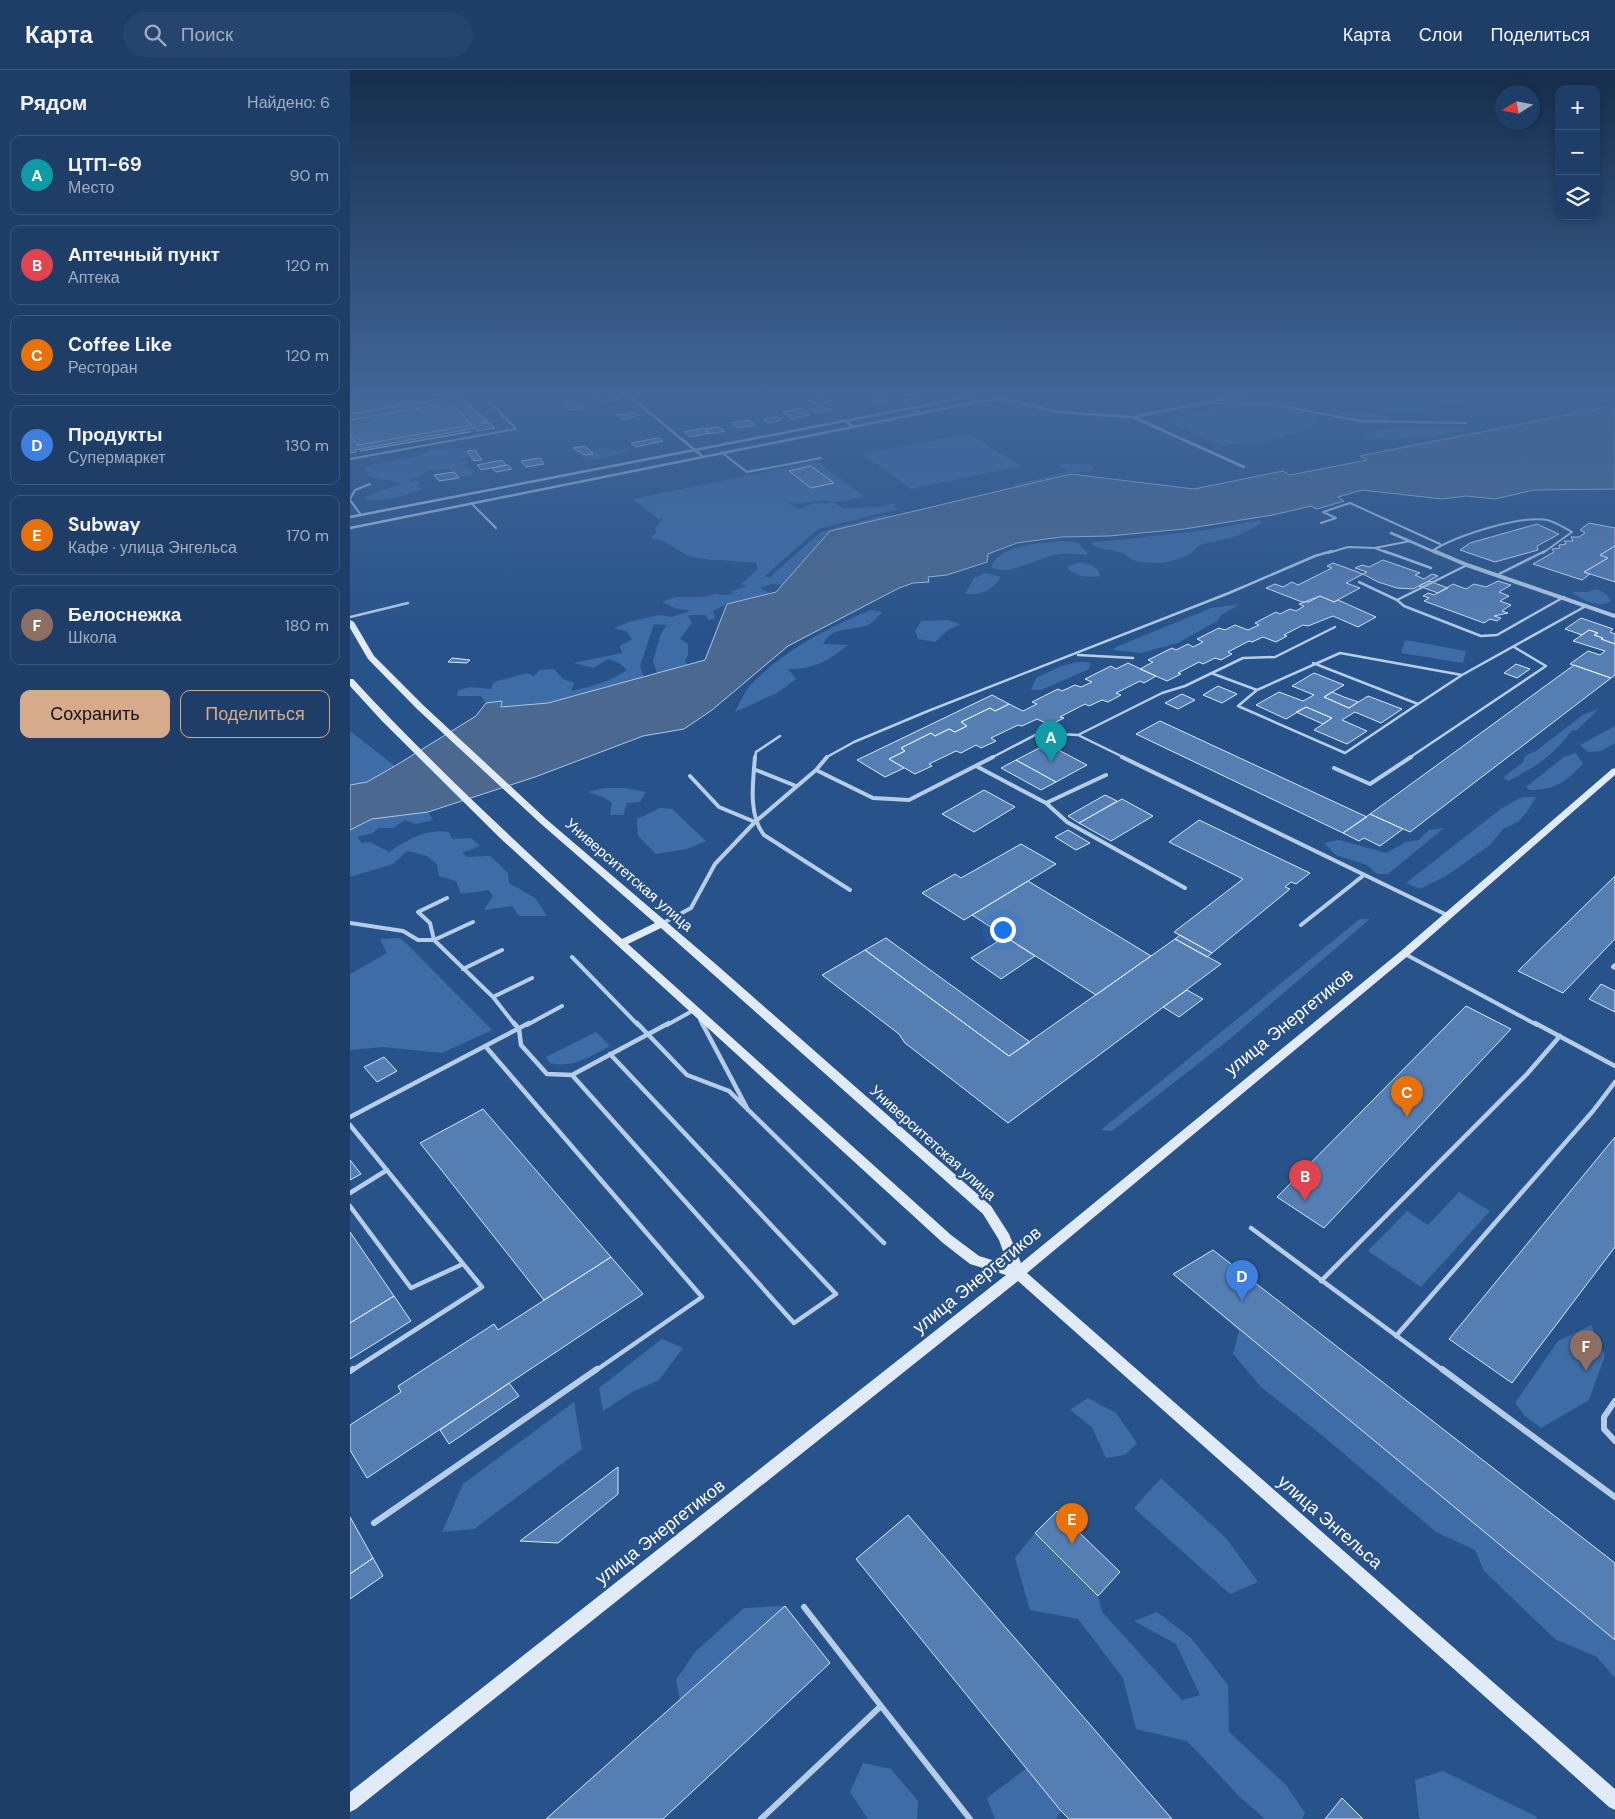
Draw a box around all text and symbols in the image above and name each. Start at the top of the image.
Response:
search box [123,12,473,57]
text: Карта [25,19,93,50]
icon: search [141,21,169,49]
text: Поиск [181,22,233,47]
text: Карта [1343,23,1391,47]
text: Слои [1419,23,1463,47]
text: Поделиться [1491,23,1590,47]
north arrow [1495,85,1540,130]
map controls [1555,85,1600,220]
button: + [1555,85,1600,130]
text: Рядом [20,89,87,117]
text: Найдено: 6 [247,92,330,113]
button: − [1555,130,1600,175]
text: ЦТП-69 [68,152,142,177]
text: A [31,165,43,186]
text: 90 m [289,165,329,186]
button: layers [1555,175,1600,220]
text: Место [68,177,114,198]
text: Аптечный пункт [68,242,220,267]
text: B [32,255,42,276]
text: 120 m [285,255,329,276]
text: Аптека [68,267,120,288]
text: Coffee Like [68,332,172,357]
text: C [31,345,43,366]
text: 120 m [285,345,329,366]
text: Ресторан [68,357,138,378]
text: Продукты [68,422,163,447]
text: D [31,435,43,456]
text: 130 m [285,435,329,456]
text: Супермаркет [68,447,166,468]
text: Subway [68,512,141,537]
text: E [32,525,42,546]
text: 170 m [286,525,329,546]
text: Кафе · улица Энгельса [68,537,237,558]
text: Белоснежка [68,602,181,627]
text: F [33,615,41,636]
text: 180 m [285,615,329,636]
text: Школа [68,627,117,648]
button: Сохранить [20,690,170,738]
button: Поделиться [180,690,330,738]
pin: A [1035,721,1067,762]
street label: Университетская улица [561,814,698,937]
your location [990,917,1016,943]
street label: улица Энергетиков [1220,963,1358,1081]
pin: C [1391,1076,1423,1117]
street label: Университетская улица [866,1081,1001,1205]
pin: B [1289,1160,1321,1201]
street label: улица Энергетиков [908,1221,1046,1339]
pin: D [1226,1260,1258,1301]
pin: F [1570,1330,1602,1371]
street label: улица Энгельса [1272,1470,1388,1575]
street label: улица Энергетиков [590,1474,730,1590]
pin: E [1056,1503,1088,1544]

